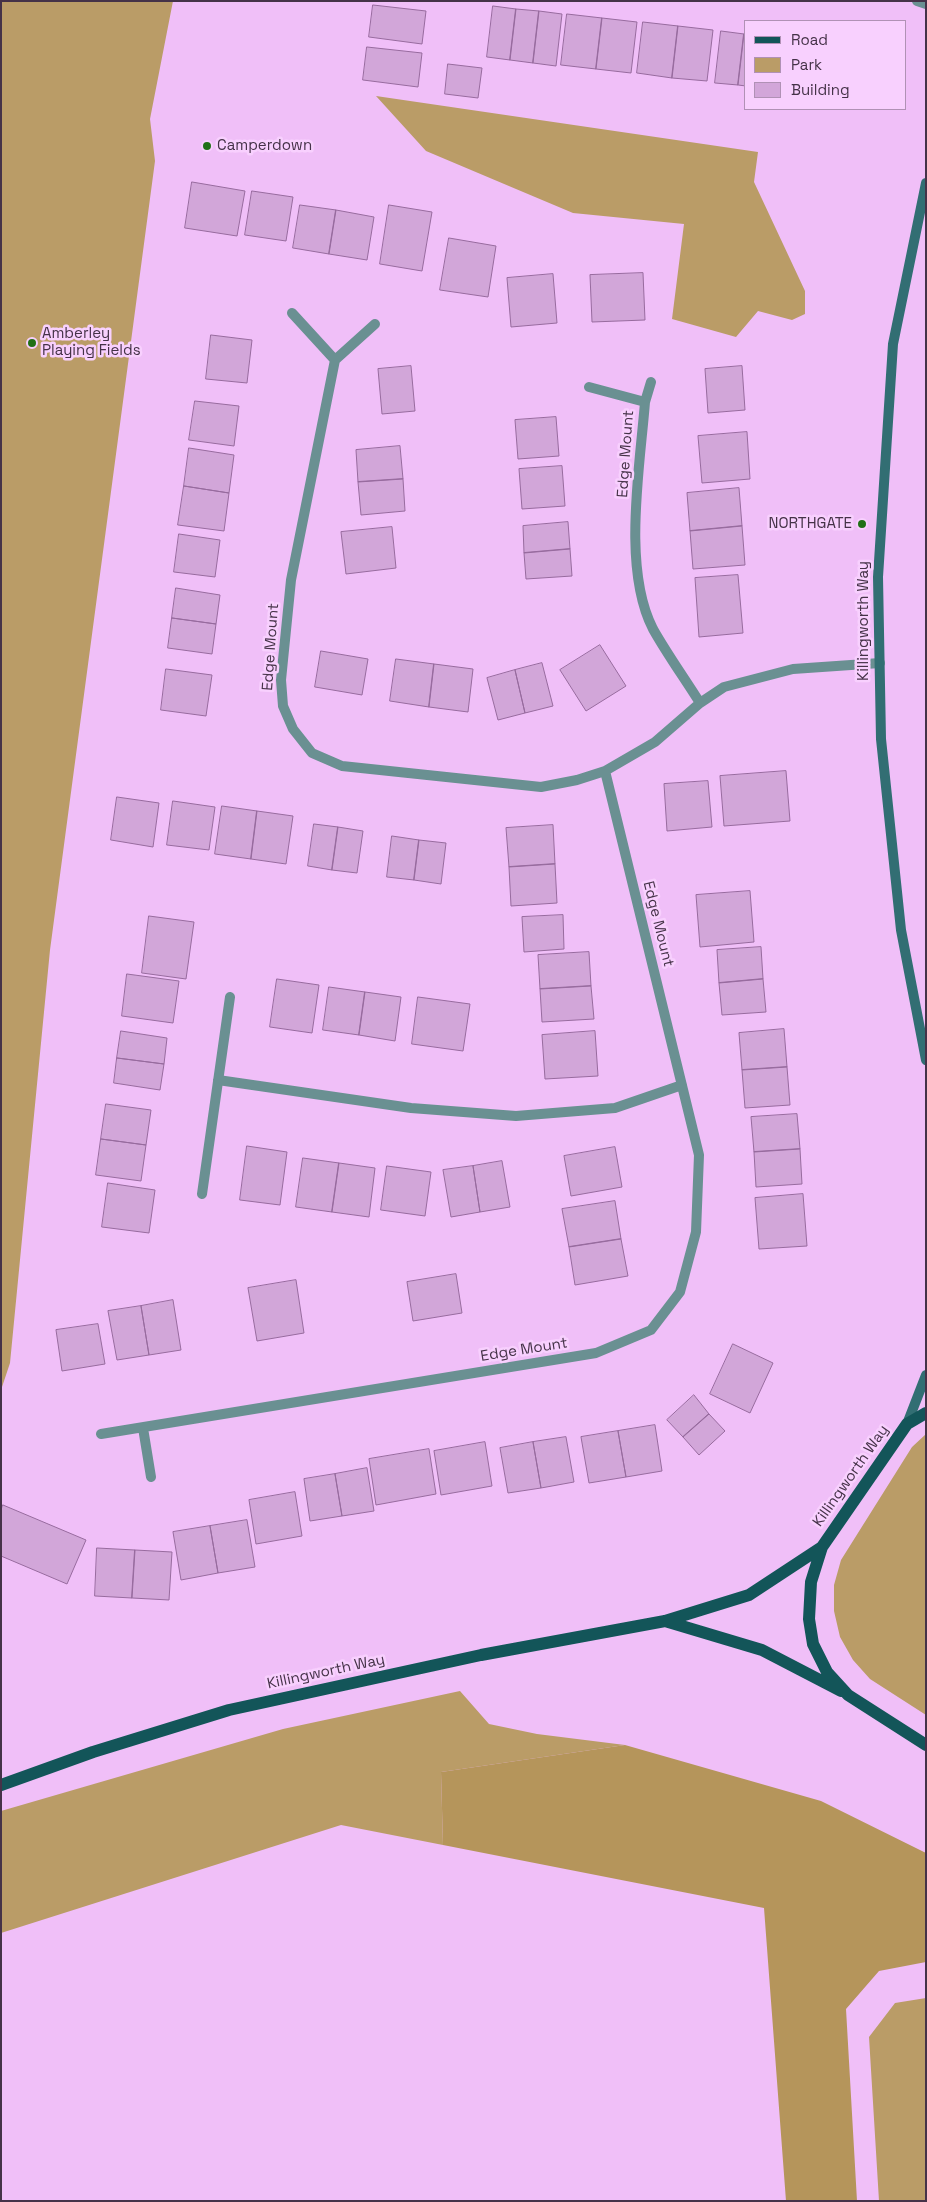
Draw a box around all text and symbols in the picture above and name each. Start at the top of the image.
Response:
legend [744,20,907,110]
text: Road [791,30,828,49]
text: Park [791,55,822,74]
text: Building [791,80,850,99]
place label: Camperdown [217,137,312,155]
marker: Camperdown [201,140,213,152]
place label: Amberley Playing Fields [42,325,141,360]
marker: Amberley Playing Fields [26,337,38,349]
street label: Edge Mount [614,410,638,498]
place label: NORTHGATE [769,515,852,533]
marker: NORTHGATE [856,518,868,530]
street label: Killingworth Way [855,561,873,681]
street label: Edge Mount [259,603,283,691]
street label: Edge Mount [639,879,677,969]
street label: Edge Mount [479,1334,569,1366]
street label: Killingworth Way [809,1422,893,1530]
street label: Killingworth Way [265,1651,387,1693]

